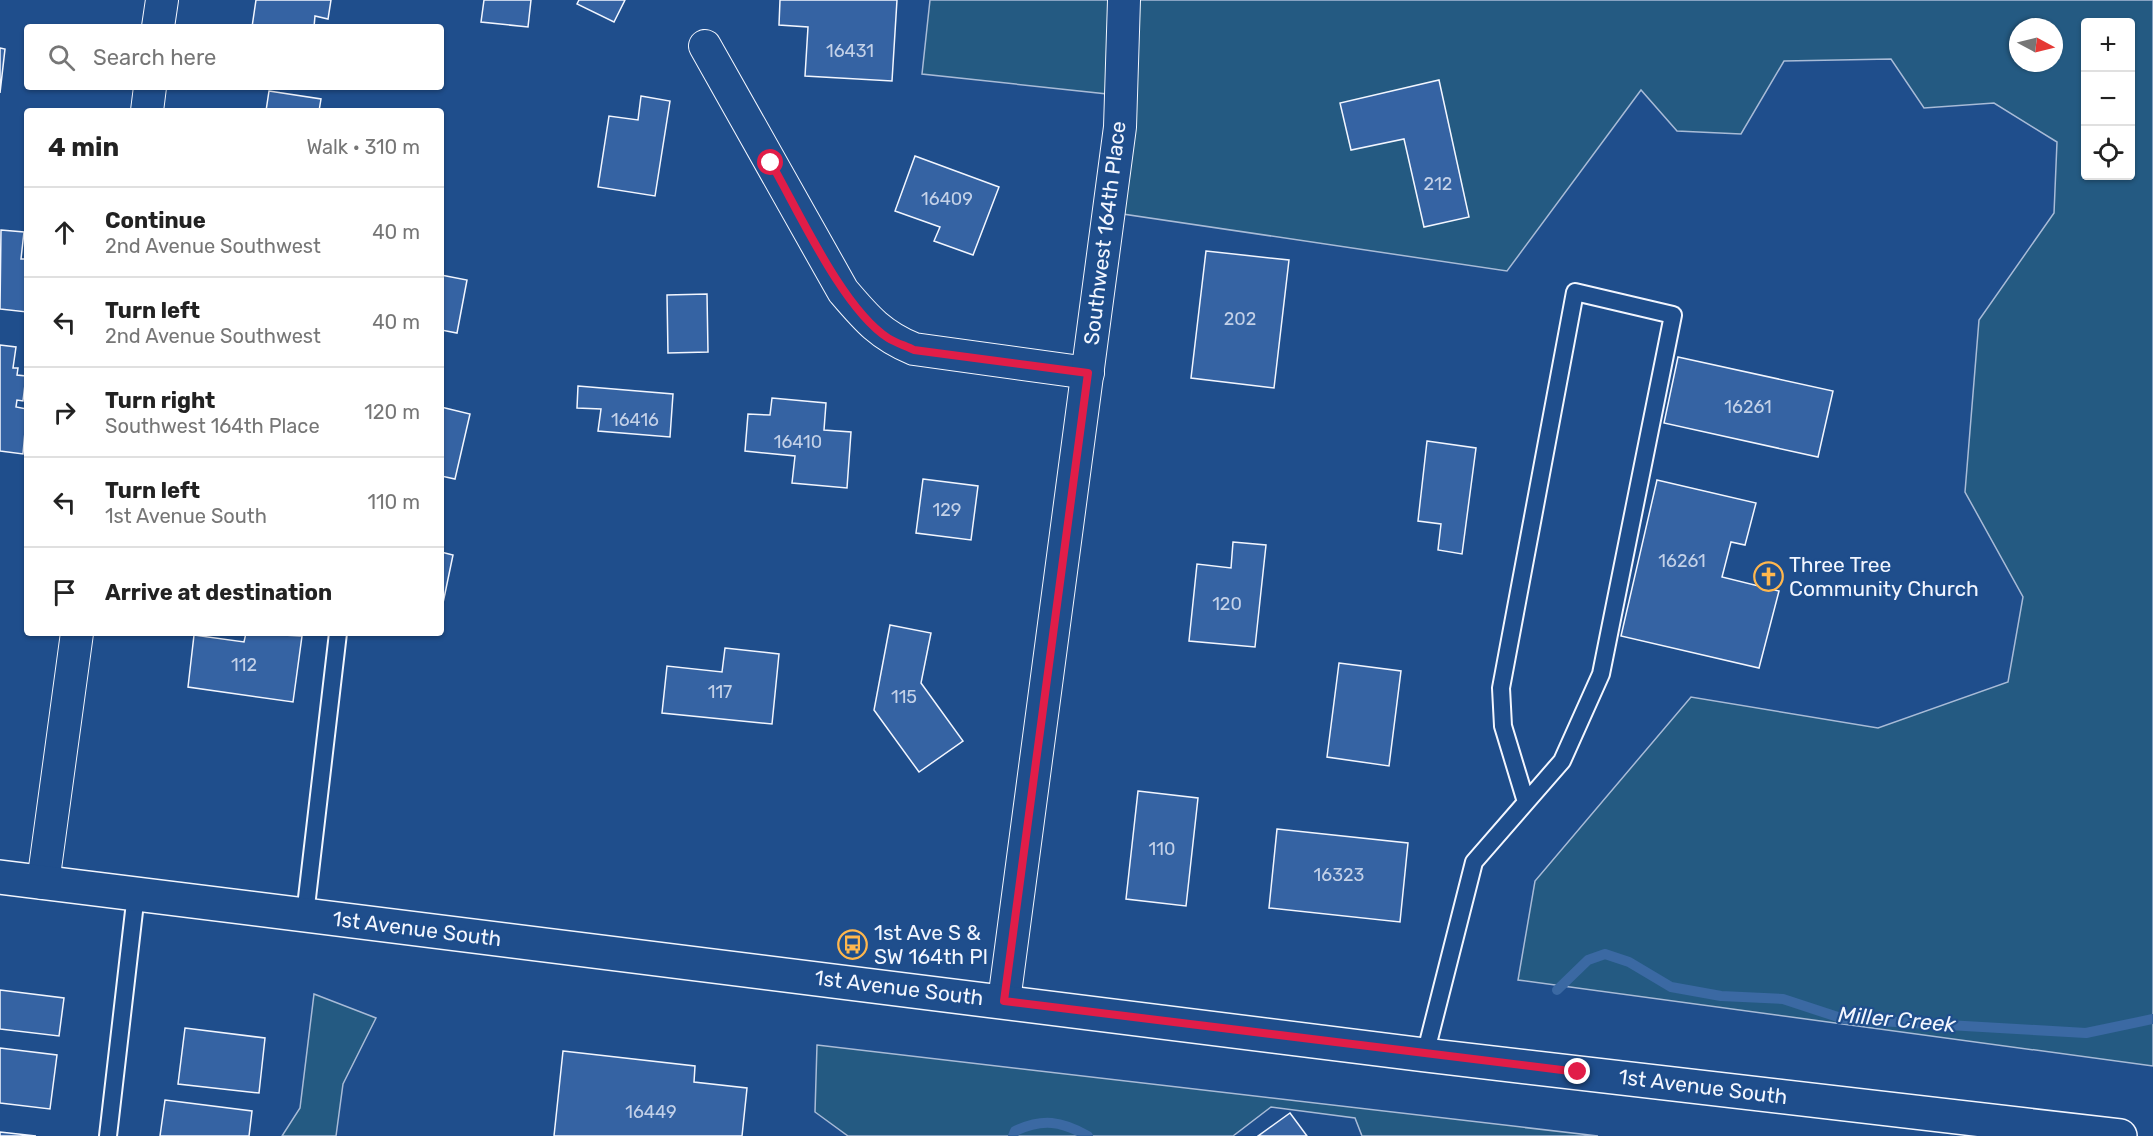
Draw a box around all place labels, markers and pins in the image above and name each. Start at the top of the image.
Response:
place label: Three Tree Community Church [1789,552,1979,601]
church icon: Three Tree Community Church [1752,561,1784,593]
place label: 1st Ave S & SW 164th Pl [874,920,988,969]
bus stop icon: 1st Ave S & SW 164th Pl [837,929,869,961]

